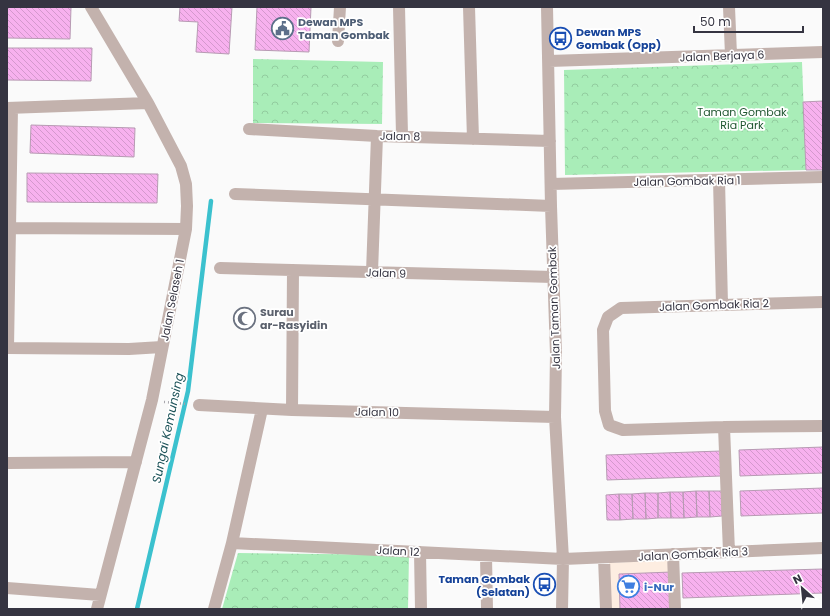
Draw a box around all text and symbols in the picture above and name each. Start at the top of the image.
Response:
scale bar [694,8,803,34]
text: 50 m [700,13,731,30]
place label: Dewan MPS Taman Gombak [298,14,390,43]
public building icon: Dewan MPS Taman Gombak [270,15,296,41]
place label: Dewan MPS Gombak (Opp) [576,24,661,53]
bus stop icon: Dewan MPS Gombak (Opp) [548,25,574,51]
street label: Jalan Berjaya 6 [679,47,765,65]
park label: Taman Gombak Ria Park [697,104,787,133]
street label: Jalan 8 [380,128,420,144]
street label: Jalan Gombak Ria 1 [633,172,741,190]
street label: Jalan Taman Gombak [544,246,564,370]
street label: Jalan Selaseh 1 [156,258,188,342]
street label: Jalan 9 [366,264,406,282]
street label: Jalan Gombak Ria 2 [659,295,769,315]
place label: Surau ar-Rasyidin [260,304,328,333]
mosque icon: Surau ar-Rasyidin [231,305,257,331]
water label: Sungai Kemunsing [148,371,188,485]
street label: Jalan 10 [355,404,399,420]
street label: Jalan 12 [376,542,420,560]
street label: Jalan Gombak Ria 3 [638,543,748,565]
north arrow [782,568,822,608]
text: N [790,570,805,588]
place label: Taman Gombak (Selatan) [438,571,530,600]
bus stop icon: Taman Gombak (Selatan) [532,572,558,598]
supermarket icon: i-Nur [615,574,641,600]
place label: i-Nur [644,579,674,595]

